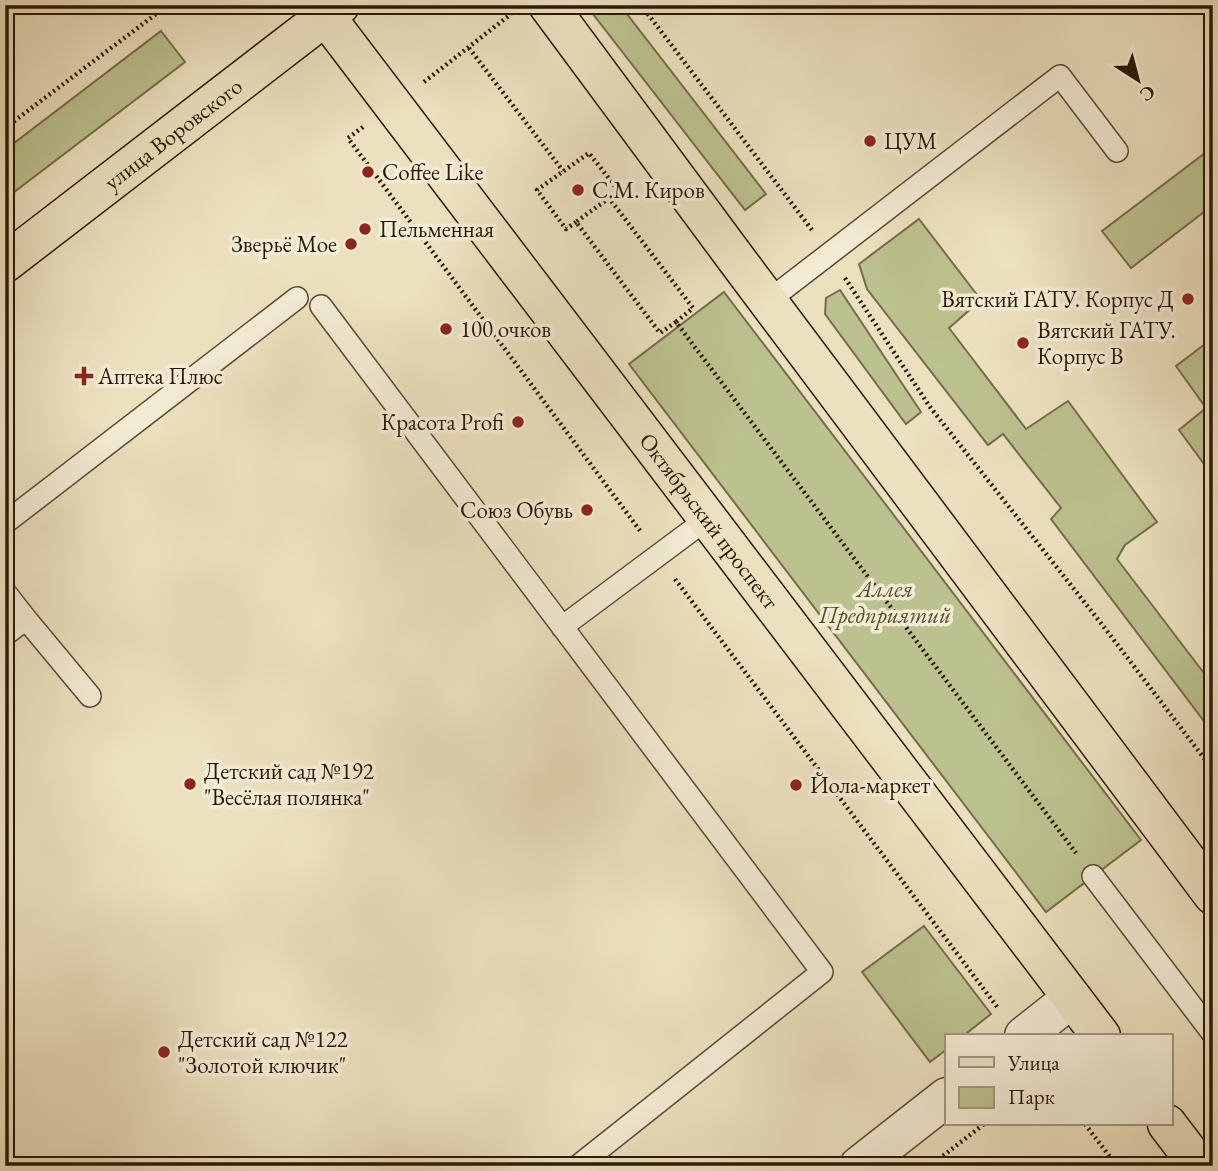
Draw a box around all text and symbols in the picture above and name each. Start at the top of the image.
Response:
north arrow [1102,46,1172,116]
street label: улица Воровского [98,71,248,196]
text: С [1135,79,1161,107]
place label: ЦУМ [884,126,937,156]
marker: ЦУМ [862,133,878,149]
place label: Coffee Like [382,157,484,187]
marker: Coffee Like [360,164,376,180]
place label: С.М. Киров [592,175,705,205]
marker: С.М. Киров [570,182,586,198]
place label: Пельменная [379,214,494,244]
marker: Пельменная [357,221,373,237]
place label: Зверьё Мое [231,229,337,259]
marker: Зверьё Мое [343,236,359,252]
place label: Вятский ГАТУ. Корпус Д [941,284,1174,314]
marker: Вятский ГАТУ. Корпус Д [1180,291,1196,307]
place label: 100 очков [460,314,551,344]
place label: Вятский ГАТУ. Корпус В [1037,315,1176,371]
marker: 100 очков [438,321,454,337]
marker: Вятский ГАТУ. Корпус В [1015,335,1031,351]
place label: Аптека Плюс [97,361,223,391]
marker: Аптека Плюс [76,368,92,384]
place label: Красота Profi [381,407,504,437]
marker: Красота Profi [510,414,526,430]
street label: Октябрьский проспект [633,427,786,615]
place label: Союз Обувь [460,495,573,525]
marker: Союз Обувь [579,502,595,518]
park label: Аллея Предприятий [818,574,951,630]
place label: Детский сад №192 "Весёлая полянка" [204,756,374,812]
place label: Йола-маркет [810,770,931,800]
marker: Детский сад №192 "Весёлая полянка" [182,776,198,792]
marker: Йола-маркет [788,777,804,793]
place label: Детский сад №122 "Золотой ключик" [178,1024,348,1080]
legend [945,1034,1172,1126]
marker: Детский сад №122 "Золотой ключик" [156,1044,172,1060]
text: Улица [1007,1049,1060,1076]
text: Парк [1008,1083,1055,1110]

